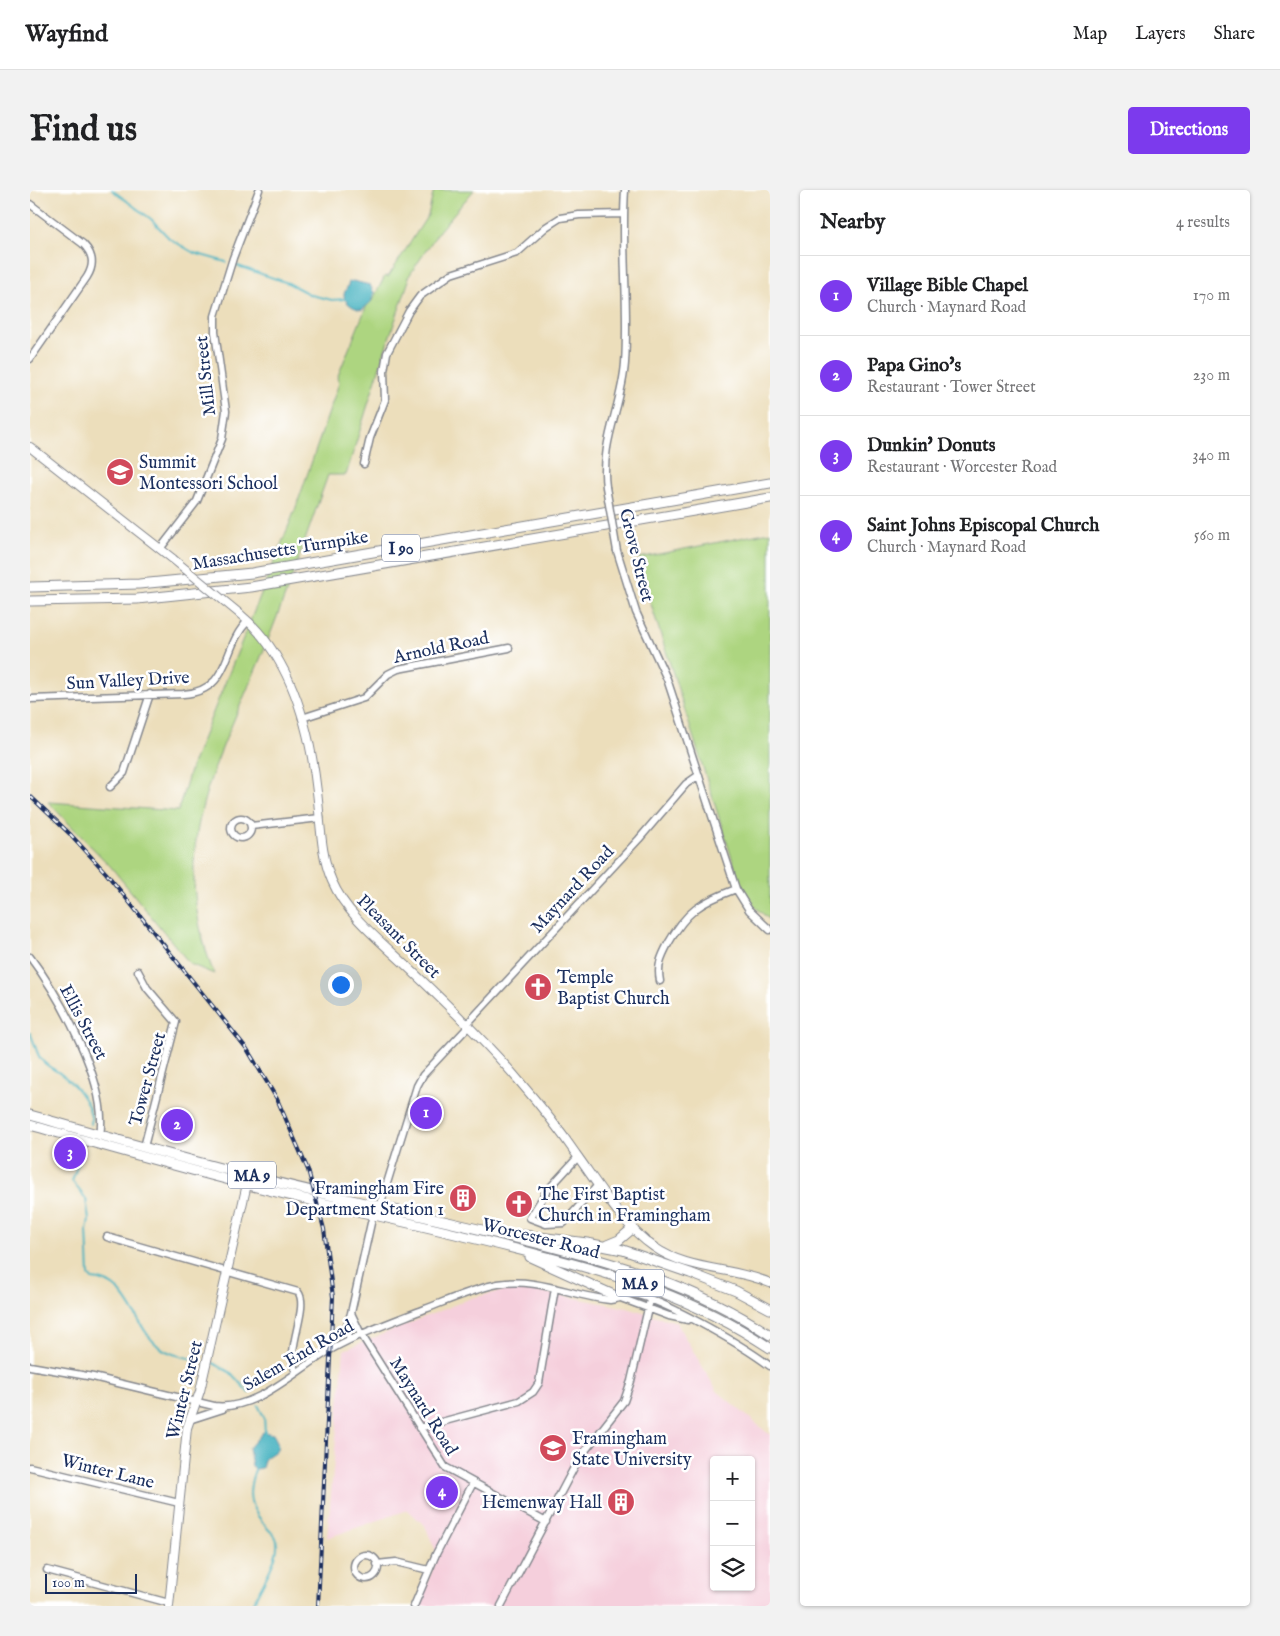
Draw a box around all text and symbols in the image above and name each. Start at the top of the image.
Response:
text: Wayfind [25,19,108,50]
text: Map [1073,23,1107,46]
text: Layers [1135,23,1186,46]
text: Share [1214,23,1255,46]
button: Directions [1128,107,1250,154]
text: Find us [30,108,137,153]
text: Nearby [820,209,885,236]
text: 4 results [1176,213,1230,233]
text: Village Bible Chapel [867,274,1028,298]
text: 1 [833,286,839,306]
text: 170 m [1193,286,1230,306]
text: Church · Maynard Road [867,298,1026,318]
street label: Mill Street [191,335,222,417]
text: Papa Gino's [867,354,961,378]
text: 2 [832,366,840,386]
text: 230 m [1193,366,1230,386]
text: Restaurant · Tower Street [867,378,1036,398]
text: Dunkin' Donuts [867,434,995,458]
text: 3 [833,446,839,466]
text: 340 m [1192,446,1230,466]
place label: Summit Montessori School [139,452,278,496]
school or university icon: Summit Montessori School [105,457,135,487]
text: Restaurant · Worcester Road [867,458,1057,478]
street label: Grove Street [613,506,658,604]
text: Saint Johns Episcopal Church [867,514,1099,538]
street label: Massachusetts Turnpike [190,526,370,577]
text: 4 [832,526,840,546]
text: 560 m [1194,526,1230,546]
road number: I 90 [382,534,420,562]
text: Church · Maynard Road [867,538,1026,558]
street label: Arnold Road [390,627,492,670]
street label: Sun Valley Drive [66,667,190,696]
street label: Maynard Road [527,841,620,939]
street label: Pleasant Street [351,890,445,984]
place label: Temple Baptist Church [557,967,670,1011]
your location [328,972,354,998]
church icon: Temple Baptist Church [523,972,553,1002]
street label: Ellis Street [53,981,112,1064]
street label: Tower Street [125,1030,172,1129]
pin: 1 [410,1094,442,1132]
pin: 2 [161,1106,193,1144]
pin: 3 [54,1134,86,1172]
road number: MA 9 [228,1162,276,1188]
place label: Framingham Fire Department Station 1 [285,1178,444,1222]
building icon: Framingham Fire Department Station 1 [448,1183,478,1213]
place label: The First Baptist Church in Framingham [538,1184,711,1228]
church icon: The First Baptist Church in Framingham [504,1189,534,1219]
street label: Worcester Road [479,1214,602,1265]
road number: MA 9 [616,1270,664,1296]
street label: Salem End Road [239,1315,359,1397]
street label: Winter Street [162,1338,209,1442]
street label: Maynard Road [383,1353,462,1461]
place label: Framingham State University [572,1428,692,1472]
school or university icon: Framingham State University [538,1433,568,1463]
street label: Winter Lane [59,1450,156,1495]
map controls [710,1456,755,1591]
button: + [710,1456,755,1501]
pin: 4 [426,1473,458,1511]
building icon: Hemenway Hall [606,1487,636,1517]
place label: Hemenway Hall [482,1492,602,1515]
button: − [710,1501,755,1546]
button: layers [710,1546,755,1591]
scale bar [45,1571,138,1594]
text: 100 m [52,1574,85,1592]

